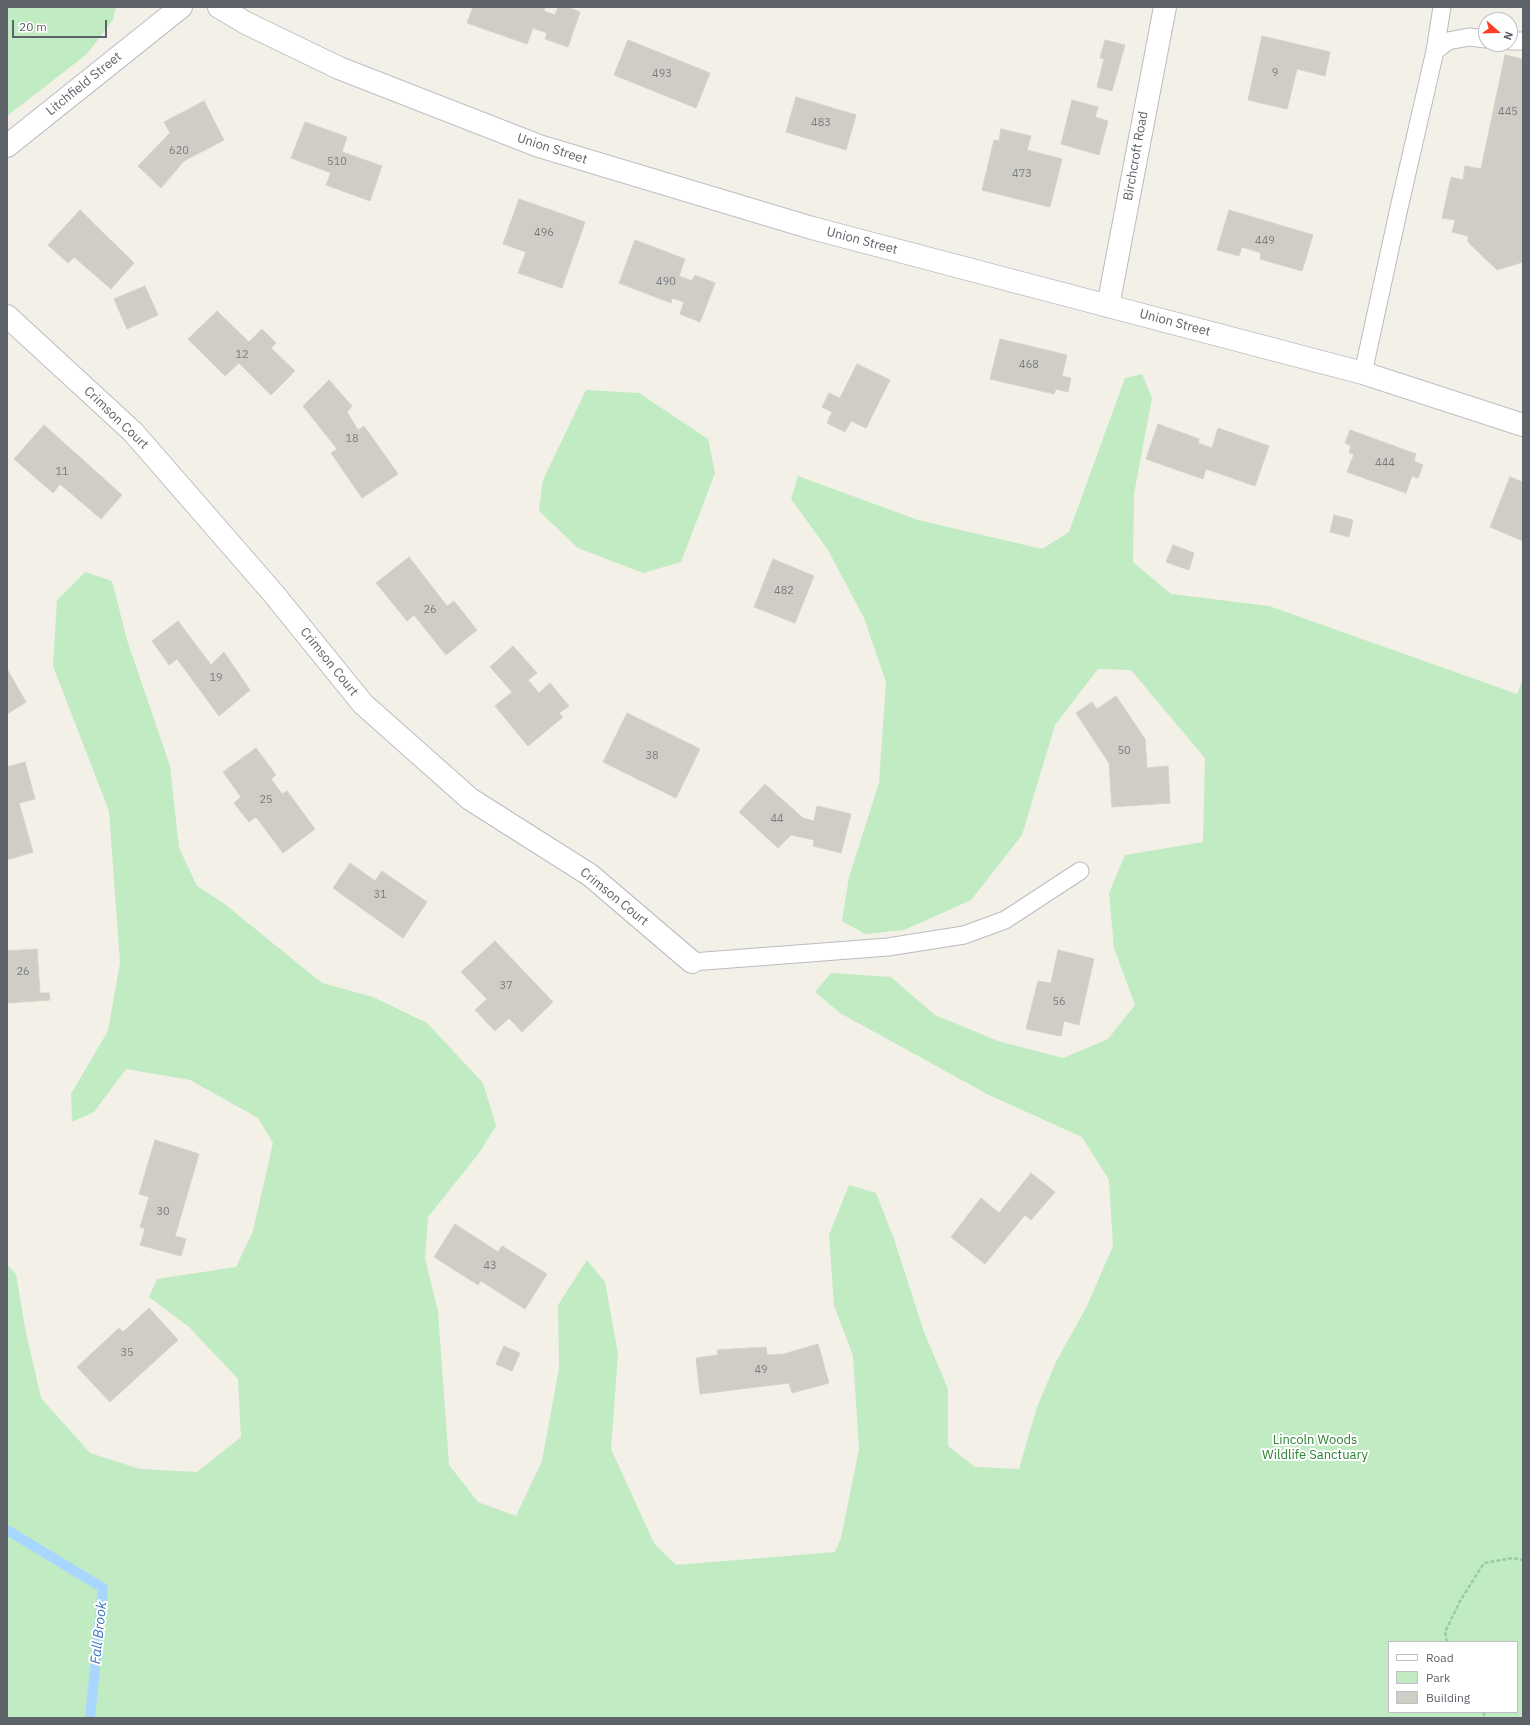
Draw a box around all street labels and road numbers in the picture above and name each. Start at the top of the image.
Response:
street label: Litchfield Street [43,49,125,119]
street label: Birchcroft Road [1120,110,1152,202]
street label: Union Street [515,130,589,168]
street label: Union Street [825,224,899,258]
street label: Union Street [1138,306,1212,340]
street label: Crimson Court [81,383,151,453]
street label: Crimson Court [297,625,361,699]
street label: Crimson Court [577,865,651,929]

